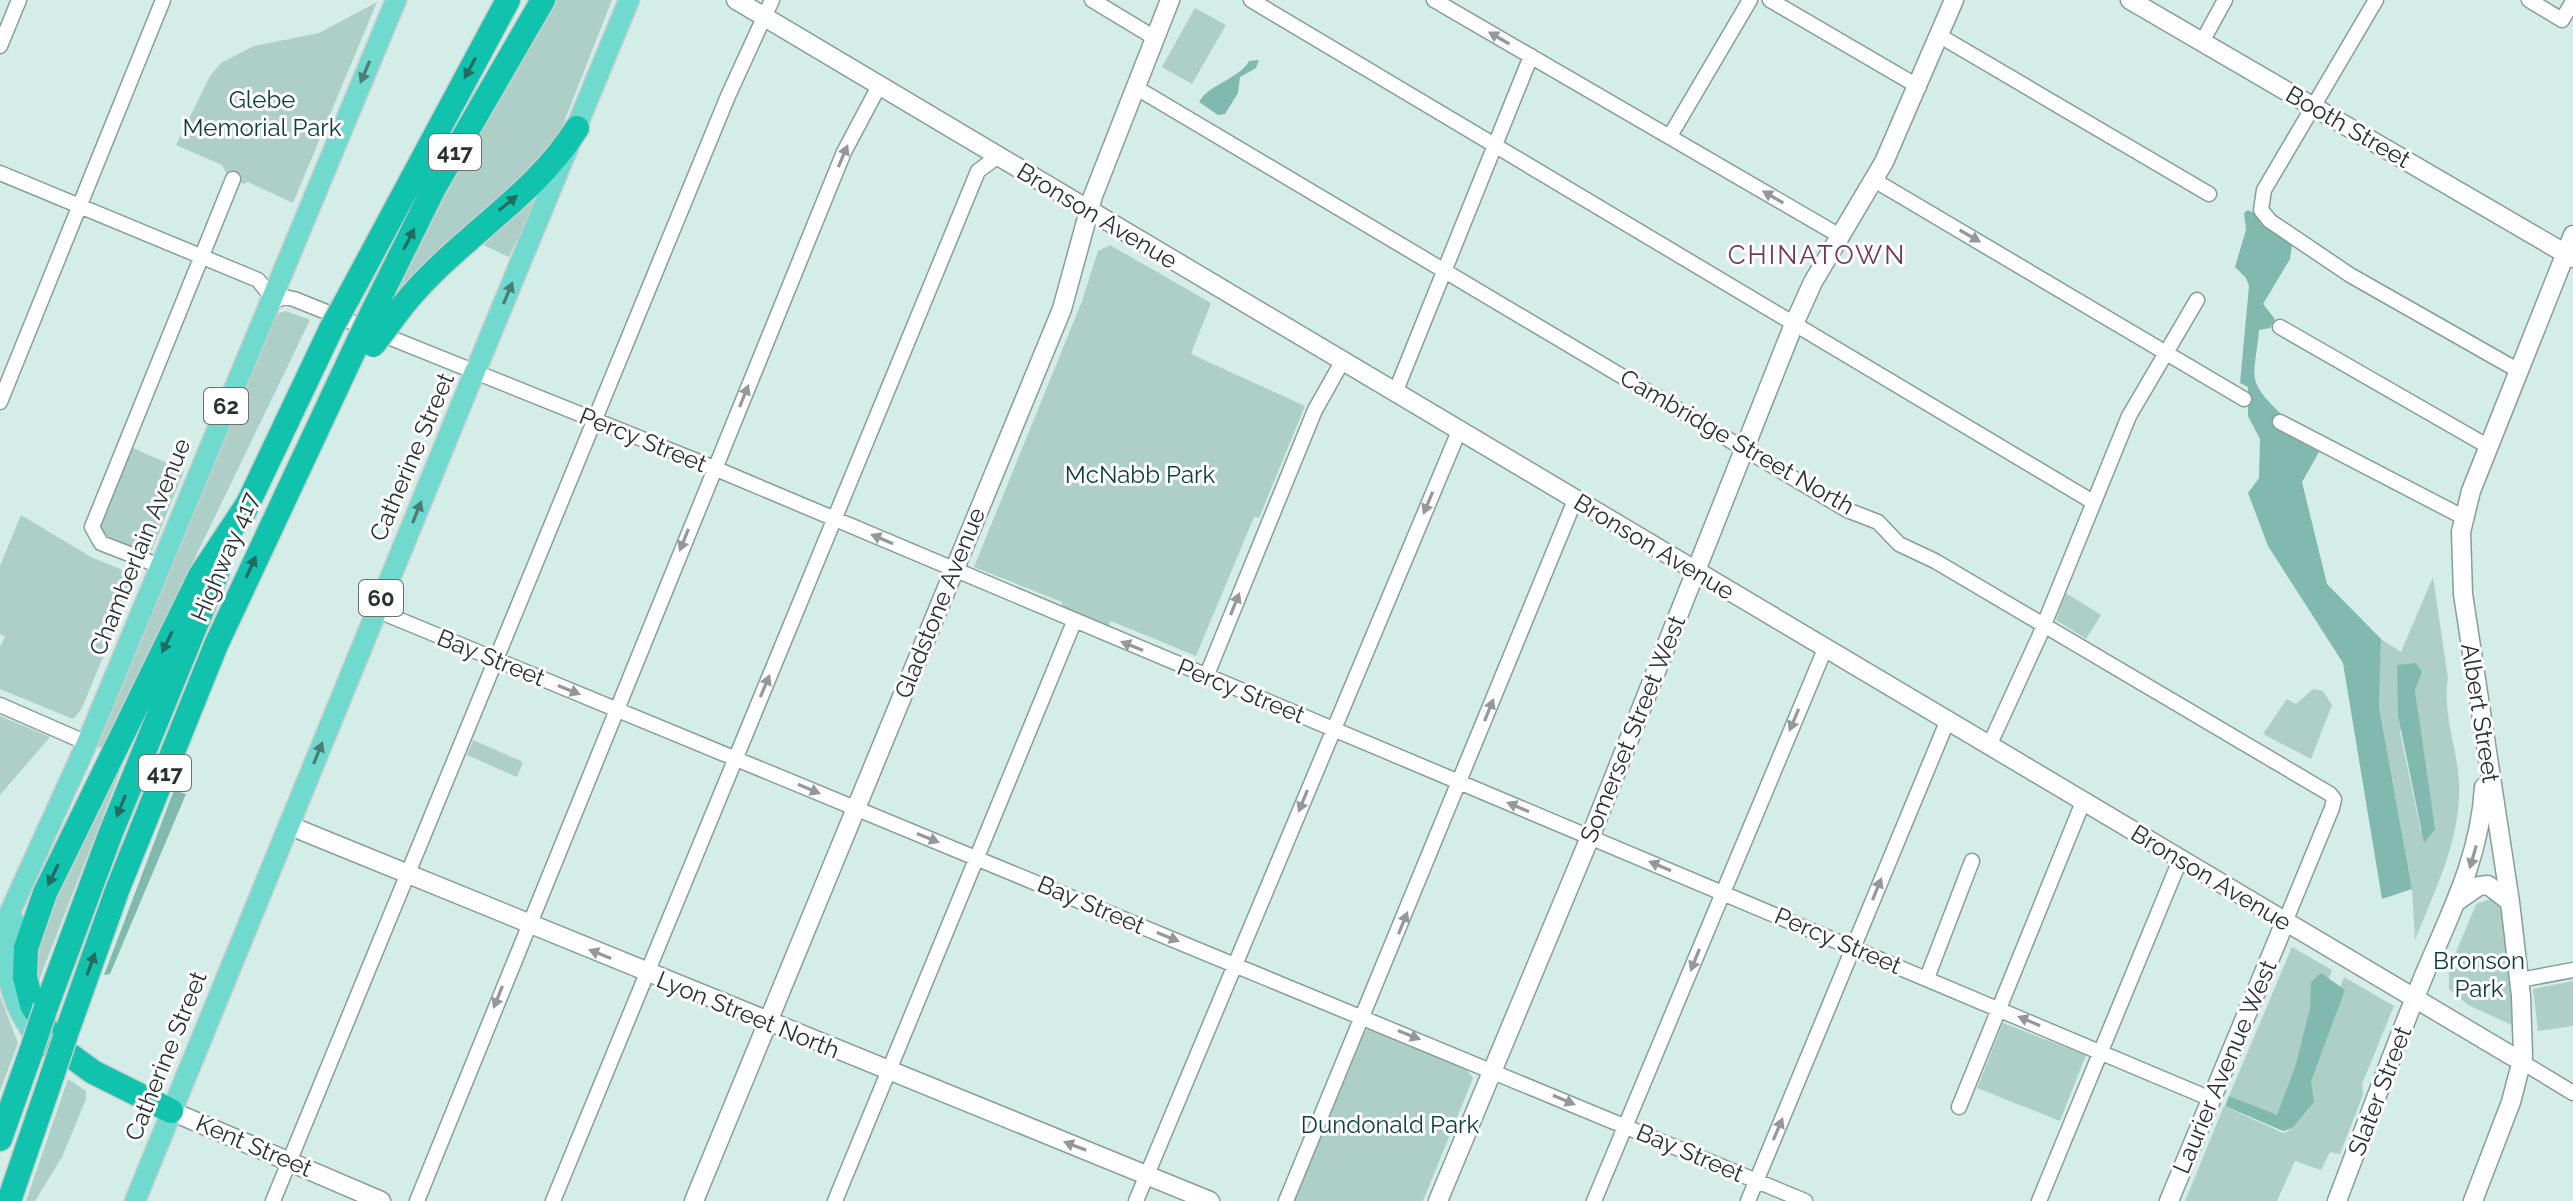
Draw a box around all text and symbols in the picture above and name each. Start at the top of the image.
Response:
one-way arrow [1488,31,1511,45]
one-way arrow [463,57,477,80]
one-way arrow [359,60,372,84]
street label: Booth Street [2281,79,2416,174]
park label: Glebe Memorial Park [183,85,342,142]
road number: 417 [429,134,481,170]
one-way arrow [836,144,850,168]
street label: Bronson Avenue [1012,156,1183,275]
one-way arrow [1762,190,1784,204]
one-way arrow [498,195,518,212]
one-way arrow [402,227,416,250]
one-way arrow [1959,229,1981,243]
district label: CHINATOWN [1728,240,1906,270]
one-way arrow [501,281,514,305]
street label: Cambridge Street North [1615,363,1860,521]
street label: Catherine Street [363,368,460,545]
one-way arrow [737,384,750,408]
road number: 62 [204,388,248,424]
street label: Percy Street [575,401,711,478]
street label: Chamberlain Avenue [83,434,196,659]
park label: McNabb Park [1065,460,1215,489]
street label: Highway 417 [184,487,265,626]
street label: Bronson Avenue [1569,487,1740,606]
one-way arrow [1422,491,1435,515]
one-way arrow [410,500,423,524]
street label: Gladstone Avenue [888,503,991,702]
one-way arrow [678,528,691,552]
one-way arrow [870,533,894,546]
one-way arrow [245,555,258,579]
road number: 60 [359,580,403,616]
one-way arrow [1229,592,1242,616]
street label: Somerset Street West [1574,611,1691,847]
street label: Bay Street [433,623,549,692]
one-way arrow [161,630,174,653]
one-way arrow [1120,639,1144,652]
street label: Albert Street [2455,641,2506,785]
street label: Percy Street [1173,652,1309,729]
one-way arrow [758,674,771,697]
one-way arrow [557,684,581,697]
one-way arrow [1483,698,1496,722]
one-way arrow [1788,709,1801,732]
one-way arrow [312,741,325,765]
road number: 417 [139,755,191,791]
one-way arrow [797,783,821,796]
one-way arrow [1297,789,1310,813]
one-way arrow [115,794,128,818]
one-way arrow [1506,800,1530,813]
street label: Bronson Avenue [2126,818,2297,937]
one-way arrow [916,832,940,845]
one-way arrow [2466,846,2479,870]
one-way arrow [1648,860,1672,873]
one-way arrow [47,864,60,887]
street label: Bay Street [1033,869,1149,940]
one-way arrow [1871,877,1884,901]
street label: Percy Street [1770,901,1906,980]
one-way arrow [1396,911,1409,935]
one-way arrow [1156,931,1180,944]
park label: Bronson Park [2433,946,2525,1003]
one-way arrow [588,947,612,960]
one-way arrow [1688,948,1701,972]
one-way arrow [86,951,98,975]
street label: Laurier Avenue West [2166,956,2283,1178]
street label: Lyon Street North [652,965,844,1064]
street label: Catherine Street [118,967,213,1145]
one-way arrow [492,985,505,1009]
one-way arrow [2017,1015,2041,1028]
street label: Slater Street [2342,1022,2418,1160]
one-way arrow [1397,1029,1421,1042]
one-way arrow [1552,1093,1576,1106]
street label: Kent Street [192,1108,317,1183]
park label: Dundonald Park [1301,1110,1479,1139]
street label: Bay Street [1632,1117,1748,1188]
one-way arrow [1771,1117,1784,1141]
one-way arrow [1063,1139,1087,1152]

